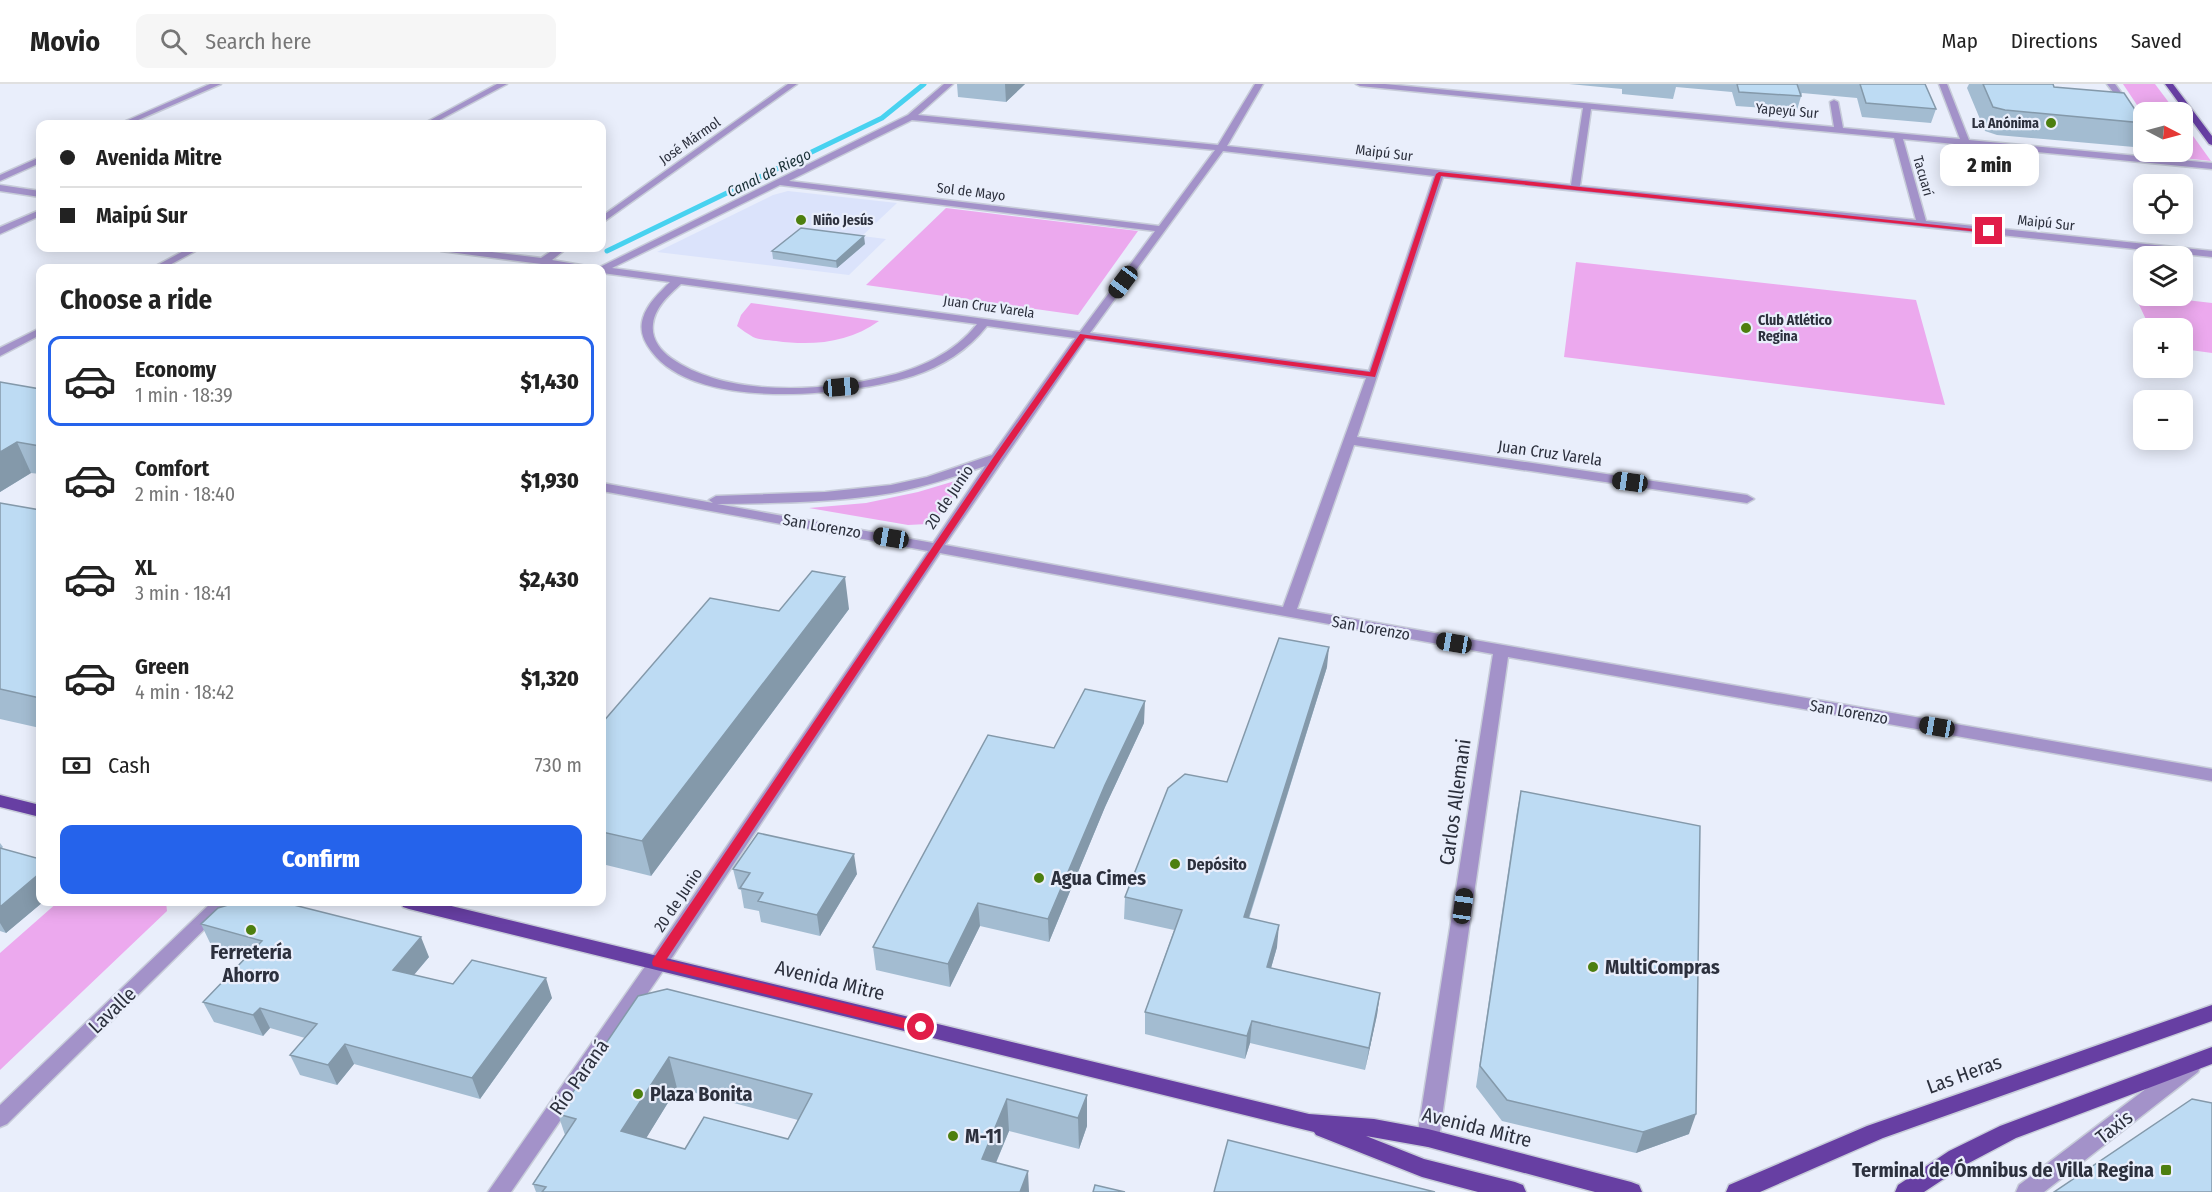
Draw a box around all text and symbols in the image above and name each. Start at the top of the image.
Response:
search box [136,14,556,68]
text: Movio [30,25,100,58]
icon: search [157,25,190,58]
text: Search here [205,28,311,55]
text: Map [1941,28,1978,54]
text: Directions [2011,28,2098,54]
text: Saved [2131,28,2182,54]
street label: Yapeyú Sur [1755,100,1819,122]
north arrow [2133,102,2193,162]
map controls [2133,102,2193,450]
street label: José Mármol [656,114,724,168]
place label: La Anónima [1972,115,2039,132]
marker: La Anónima [2044,116,2058,130]
street label: Maipú Sur [1354,141,1414,165]
text: Avenida Mitre [96,144,222,171]
callout: 2 min [1940,144,2038,186]
water label: Canal de Riego [724,145,814,201]
text: 2 min [1967,153,2012,177]
street label: Tacuarí [1909,154,1937,199]
button: locate [2133,174,2193,234]
street label: Sol de Mayo [936,179,1006,205]
text: Maipú Sur [96,202,187,229]
place label: Niño Jesús [813,212,873,229]
street label: Maipú Sur [2016,212,2076,234]
marker: Niño Jesús [794,213,808,227]
route end [1975,217,2002,244]
button: layers [2133,246,2193,306]
car [1105,262,1141,302]
text: Choose a ride [60,284,212,316]
street label: Juan Cruz Varela [942,292,1036,322]
place label: Club Atlético Regina [1758,312,1832,345]
button: + [2133,318,2193,378]
marker: Club Atlético Regina [1739,321,1753,335]
icon: car [63,354,117,408]
text: Economy [135,356,216,383]
text: $1,430 [521,368,579,395]
car [822,376,860,398]
text: 1 min · 18:39 [135,383,233,407]
button: − [2133,390,2193,450]
street label: Juan Cruz Varela [1497,436,1603,470]
icon: car [63,453,117,507]
text: Comfort [135,455,209,482]
street label: 20 de Junio [921,461,977,533]
text: $1,930 [521,467,579,494]
car [1611,471,1649,493]
text: 2 min · 18:40 [135,482,235,506]
street label: San Lorenzo [781,510,863,542]
car [872,526,910,550]
icon: car [63,552,117,606]
text: XL [135,554,157,581]
text: $2,430 [519,566,579,593]
text: 3 min · 18:41 [135,581,232,605]
street label: San Lorenzo [1330,612,1412,644]
car [1435,631,1473,655]
icon: car [63,651,117,705]
text: Green [135,653,189,680]
text: $1,320 [521,665,579,692]
text: 4 min · 18:42 [135,680,234,704]
street label: San Lorenzo [1808,696,1890,728]
car [1918,715,1956,739]
street label: Carlos Allemani [1434,737,1476,867]
icon: cash [60,749,93,782]
text: Cash [108,752,151,779]
text: 730 m [535,753,582,777]
button: Confirm [60,825,582,894]
place label: Depósito [1187,855,1247,874]
marker: Depósito [1168,857,1182,871]
street label: 20 de Junio [650,864,706,936]
place label: Agua Cimes [1050,866,1146,890]
marker: Agua Cimes [1032,871,1046,885]
car [1452,887,1474,925]
marker: Ferretería Ahorro [244,923,258,937]
place label: Ferretería Ahorro [210,940,292,987]
street label: Avenida Mitre [773,955,887,1005]
place label: MultiCompras [1605,955,1720,979]
marker: MultiCompras [1586,960,1600,974]
street label: Lavalle [83,982,141,1038]
route start [907,1013,934,1040]
street label: Río Paraná [544,1035,614,1119]
street label: Las Heras [1923,1049,2005,1099]
place label: Plaza Bonita [650,1082,753,1106]
marker: Plaza Bonita [631,1087,645,1101]
street label: Avenida Mitre [1420,1102,1534,1152]
street label: Taxis [2091,1105,2137,1149]
place label: M-11 [965,1124,1002,1148]
marker: M-11 [946,1129,960,1143]
place label: Terminal de Ómnibus de Villa Regina [1852,1158,2154,1182]
marker: Terminal de Ómnibus de Villa Regina [2159,1163,2173,1177]

